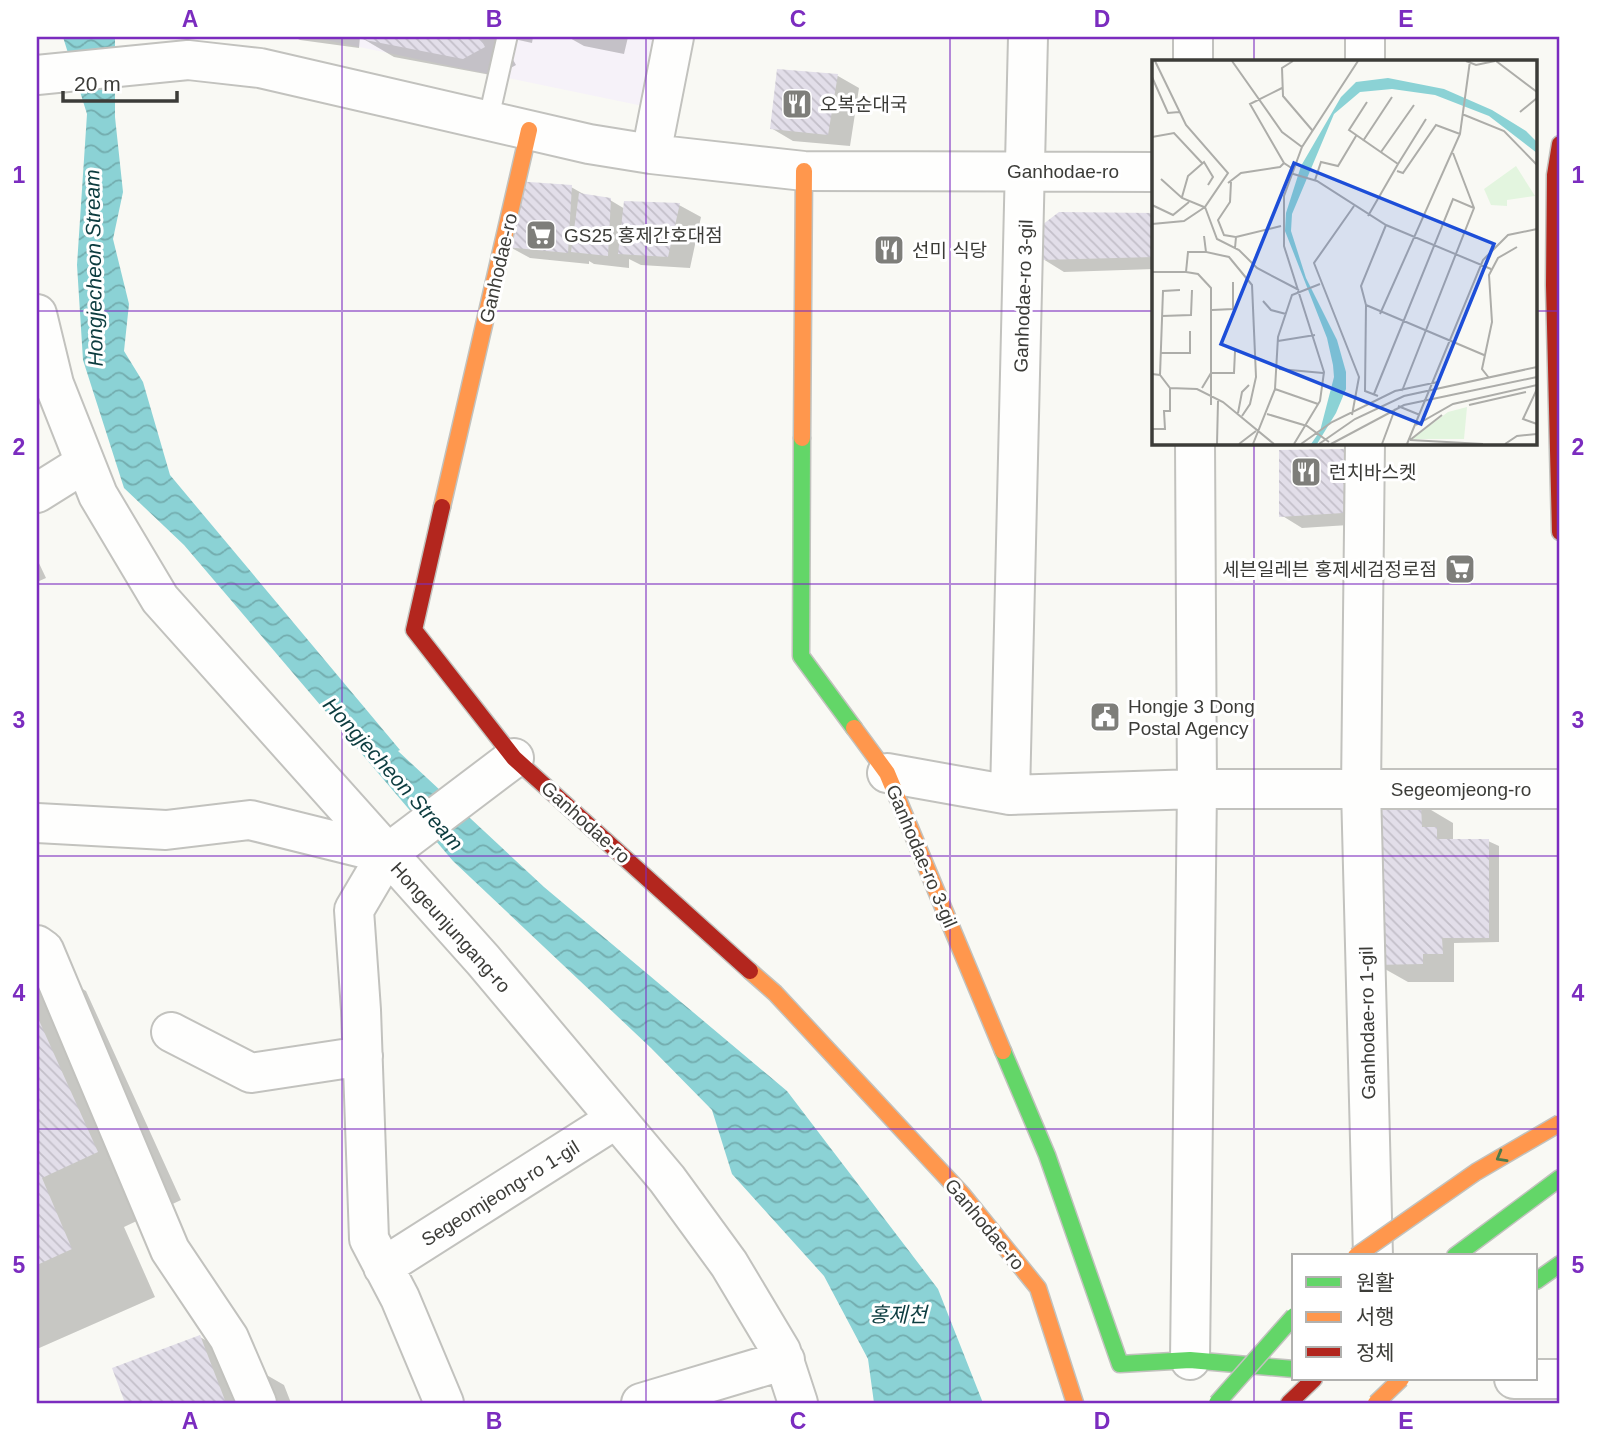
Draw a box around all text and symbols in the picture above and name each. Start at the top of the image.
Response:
text: A [182,6,198,32]
text: B [486,6,502,32]
text: C [790,6,806,32]
text: D [1094,6,1110,32]
text: E [1398,6,1414,32]
scale bar [63,60,177,104]
inset map [1152,60,1538,444]
text: 20 m [74,72,121,95]
restaurant icon: 오복순대국 [780,87,814,121]
place label: 오복순대국 [820,94,907,115]
street label: Ganhodae-ro [1007,161,1119,182]
text: 1 [13,162,26,188]
text: 1 [1572,162,1585,188]
water label: Hongjecheon Stream [80,169,107,367]
street label: Ganhodae-ro [476,211,521,325]
supermarket icon: GS25 홍제간호대점 [524,218,558,252]
street label: Ganhodae-ro 3-gil [1010,219,1037,373]
place label: GS25 홍제간호대점 [564,225,723,246]
restaurant icon: 선미 식당 [872,233,906,267]
place label: 선미 식당 [912,240,987,261]
text: 2 [13,434,25,460]
text: 2 [1572,434,1584,460]
restaurant icon: 런치바스켓 [1289,455,1323,489]
place label: 런치바스켓 [1329,462,1416,483]
supermarket icon: 세븐일레븐 홍제세검정로점 [1443,552,1477,586]
place label: 세븐일레븐 홍제세검정로점 [1222,559,1437,580]
water label: Hongjecheon Stream [319,693,468,855]
place label: Hongje 3 Dong Postal Agency [1128,696,1255,739]
public building icon: Hongje 3 Dong Postal Agency [1088,700,1122,734]
text: 3 [13,707,25,733]
text: 3 [1572,707,1584,733]
street label: Ganhodae-ro [537,777,634,868]
street label: Segeomjeong-ro [1391,779,1531,800]
street label: Ganhodae-ro 3-gil [882,782,961,931]
street label: Hongeunjungang-ro [387,858,515,997]
street label: Ganhodae-ro 1-gil [1356,946,1379,1100]
text: 4 [13,980,26,1006]
text: 4 [1572,980,1585,1006]
street label: Segeomjeong-ro 1-gil [418,1136,583,1250]
one-way arrow [1496,1149,1509,1162]
street label: Ganhodae-ro [941,1175,1029,1274]
text: 5 [13,1252,26,1278]
text: 5 [1572,1252,1585,1278]
legend [1292,1254,1538,1380]
text: 원활 [1356,1271,1395,1294]
water label: 홍제천 [869,1303,930,1326]
text: 서행 [1356,1305,1395,1328]
text: 정체 [1356,1341,1395,1364]
text: A [182,1408,198,1434]
text: B [486,1408,502,1434]
text: C [790,1408,806,1434]
text: D [1094,1408,1110,1434]
text: E [1398,1408,1414,1434]

